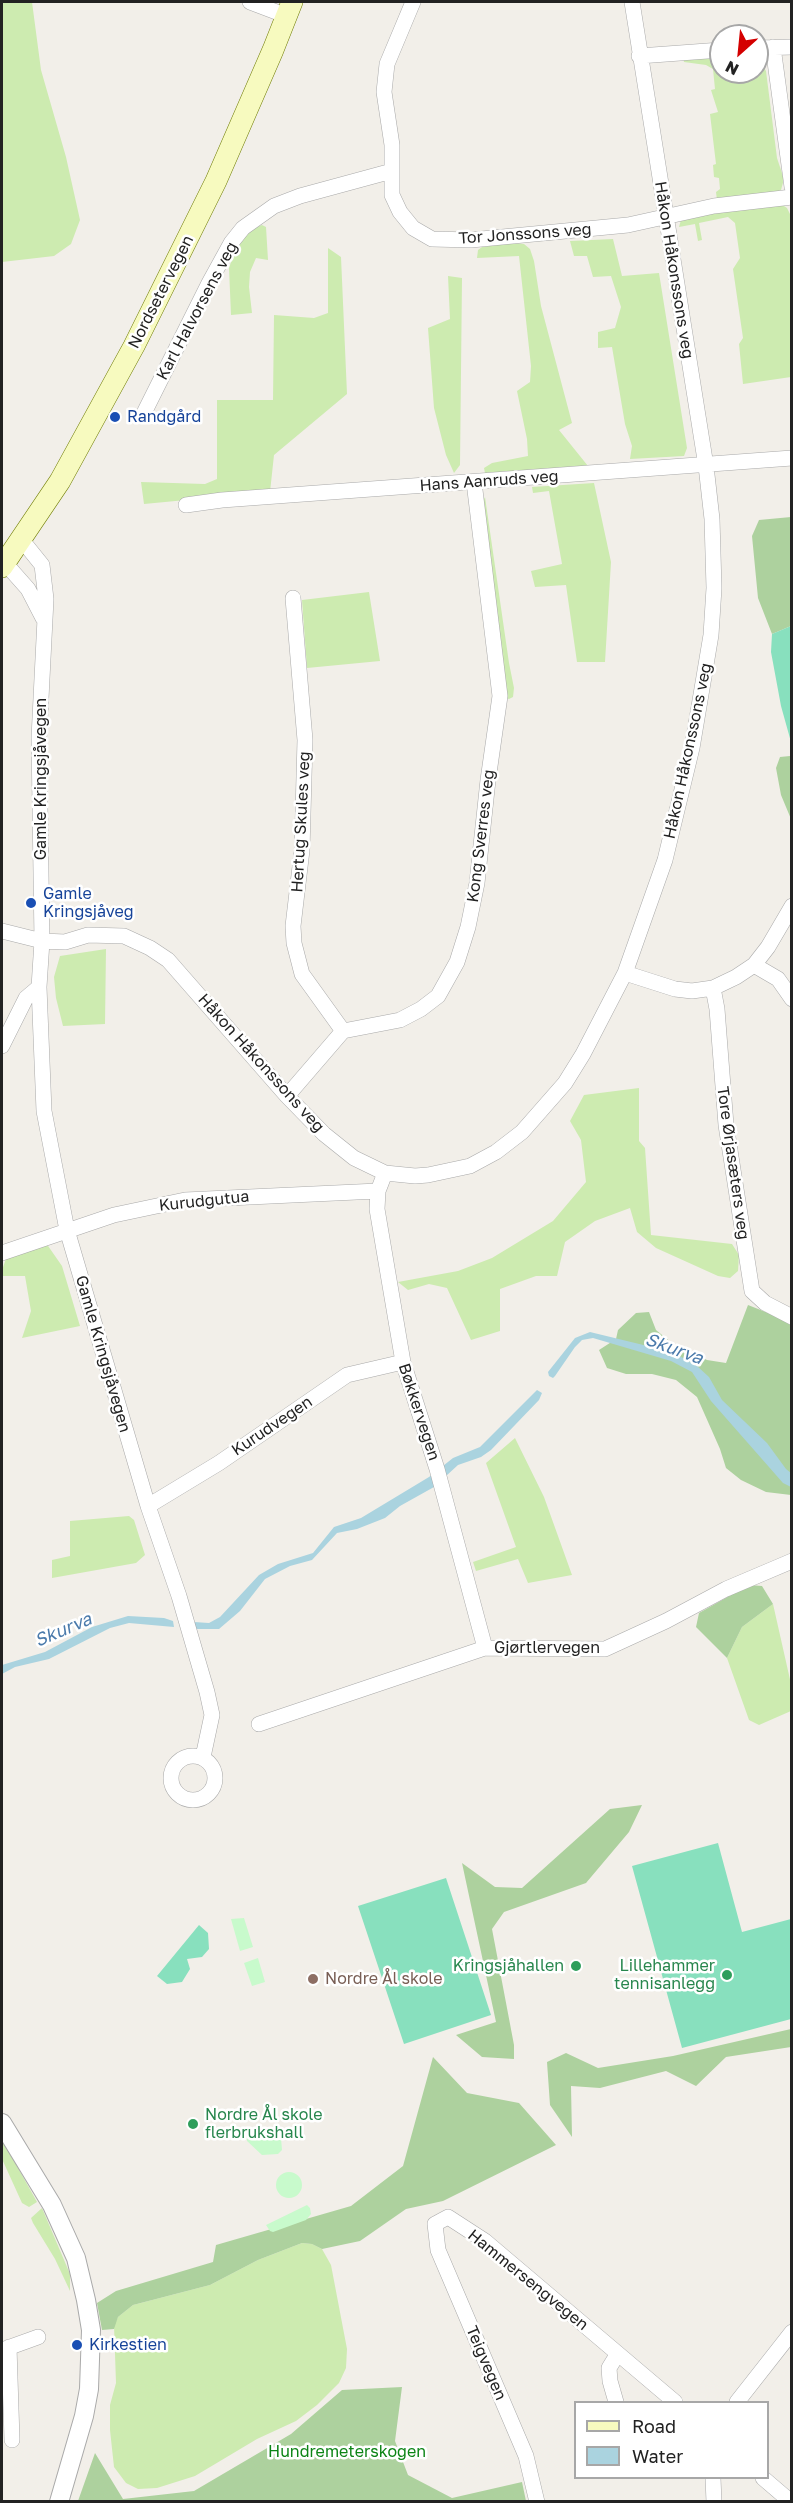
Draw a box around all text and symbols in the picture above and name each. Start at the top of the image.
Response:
north arrow [709,24,769,84]
text: N [722,57,742,80]
street label: Håkon Håkonssons veg [650,180,698,360]
street label: Tor Jonssons veg [458,220,592,248]
street label: Nordsetervegen [124,232,198,352]
street label: Karl Halvorsens veg [152,239,242,383]
place label: Randgård [127,407,201,427]
marker: Randgård [108,410,122,424]
street label: Hans Aanruds veg [419,467,559,495]
street label: Håkon Håkonssons veg [660,661,716,841]
street label: Gamle Kringsjåvegen [31,698,51,860]
street label: Hertug Skules veg [288,751,314,893]
street label: Kong Sverres veg [463,768,499,904]
place label: Gamle Kringsjåveg [43,884,133,922]
marker: Gamle Kringsjåveg [24,896,38,910]
street label: Håkon Håkonssons veg [194,990,328,1136]
street label: Tore Ørjasæters veg [713,1085,753,1241]
street label: Kurudgutua [158,1187,250,1215]
street label: Gamle Kringsjåvegen [71,1273,135,1435]
water label: Skurva [642,1329,706,1369]
street label: Bøkkervegen [394,1361,444,1463]
street label: Kurudvegen [228,1392,316,1460]
water label: Skurva [31,1608,95,1652]
street label: Gjørtlervegen [494,1638,600,1658]
place label: Kringsjåhallen [453,1956,564,1976]
place label: Lillehammer tennisanlegg [614,1956,715,1994]
marker: Kringsjåhallen [569,1959,583,1973]
marker: Lillehammer tennisanlegg [720,1968,734,1982]
place label: Nordre Ål skole [325,1969,443,1989]
marker: Nordre Ål skole [306,1972,320,1986]
place label: Nordre Ål skole flerbrukshall [205,2105,323,2143]
marker: Nordre Ål skole flerbrukshall [186,2117,200,2131]
street label: Hammersengvegen [464,2226,592,2334]
street label: Teigvegen [462,2323,510,2403]
place label: Kirkestien [89,2335,167,2355]
marker: Kirkestien [70,2338,84,2352]
legend [574,2401,769,2479]
text: Road [632,2415,676,2437]
park label: Hundremeterskogen [268,2442,426,2462]
text: Water [632,2445,683,2467]

